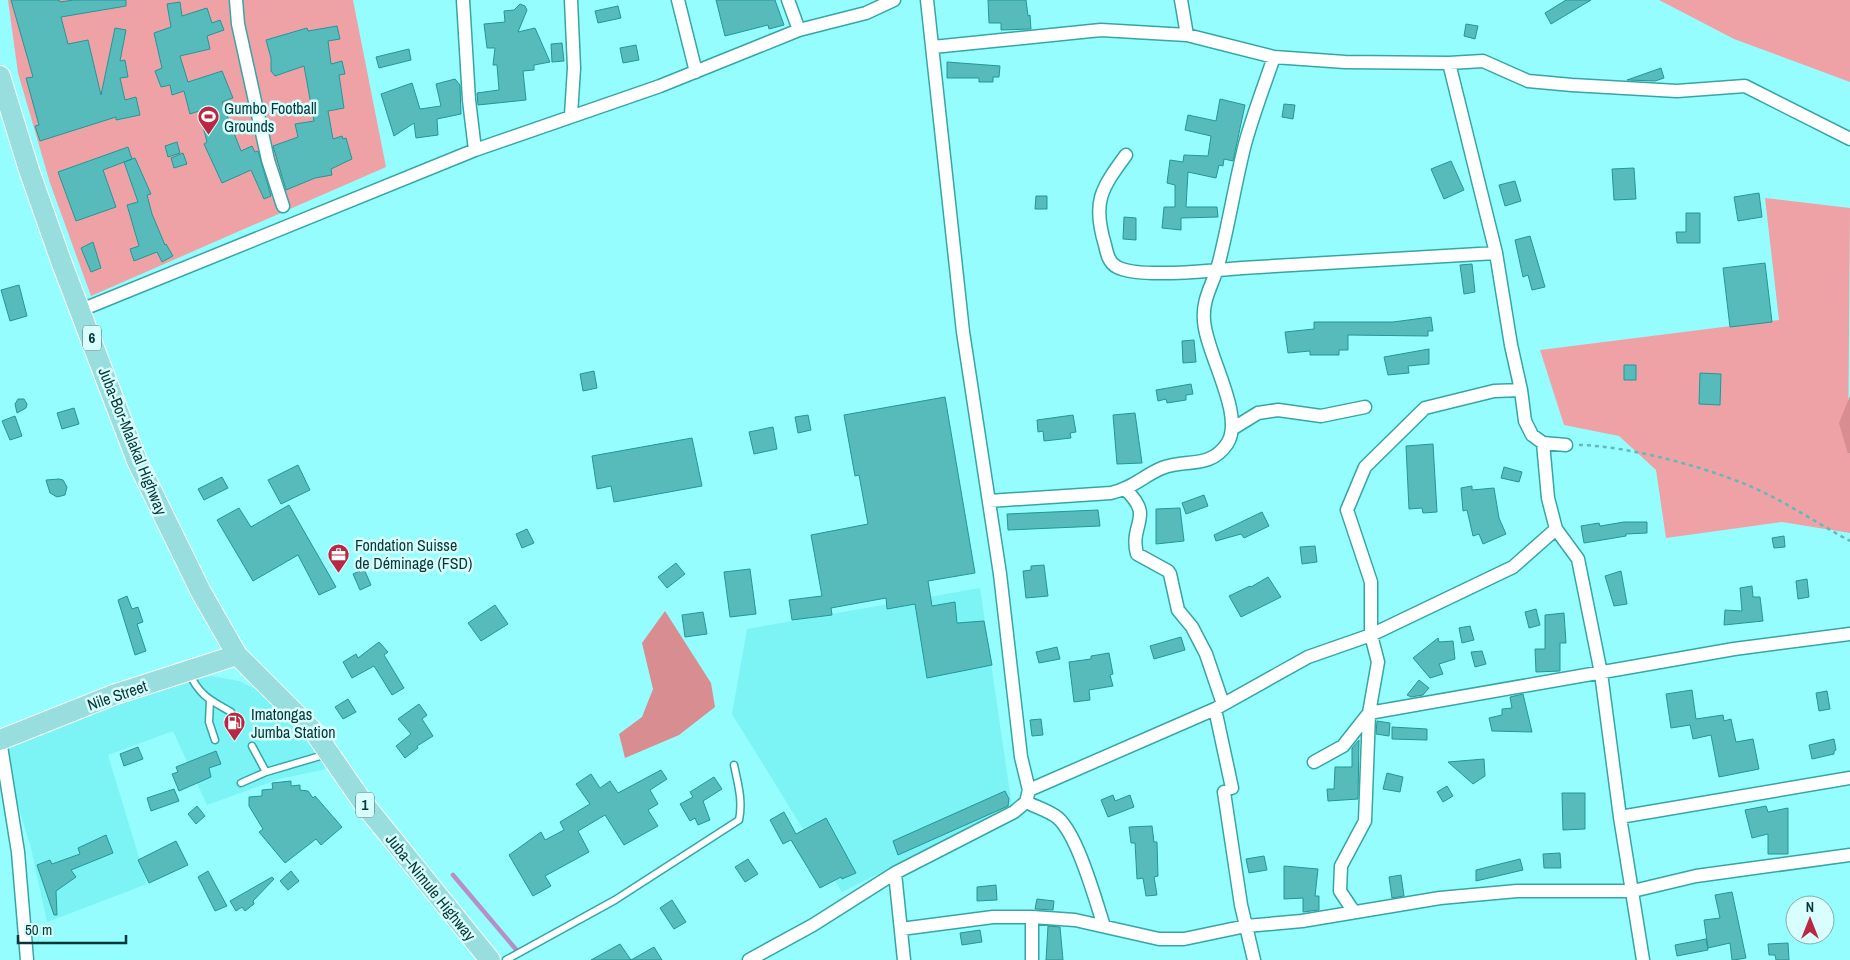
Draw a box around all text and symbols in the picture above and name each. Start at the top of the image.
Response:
place label: Gumbo Football Grounds [224,97,317,137]
sports icon: Gumbo Football Grounds [196,105,220,136]
road number: 6 [83,326,101,350]
street label: Juba-Bor-Malakal Highway [93,364,173,519]
place label: Fondation Suisse de Déminage (FSD) [355,534,472,574]
office icon: Fondation Suisse de Déminage (FSD) [327,542,351,573]
street label: Nile Street [84,674,150,715]
place label: Imatongas Jumba Station [251,703,336,743]
fuel station icon: Imatongas Jumba Station [223,711,247,742]
road number: 1 [356,792,374,818]
street label: Juba–Nimule Highway [381,829,481,946]
north arrow [1785,895,1835,945]
text: N [1806,898,1814,916]
scale bar [18,912,125,944]
text: 50 m [25,919,52,940]

